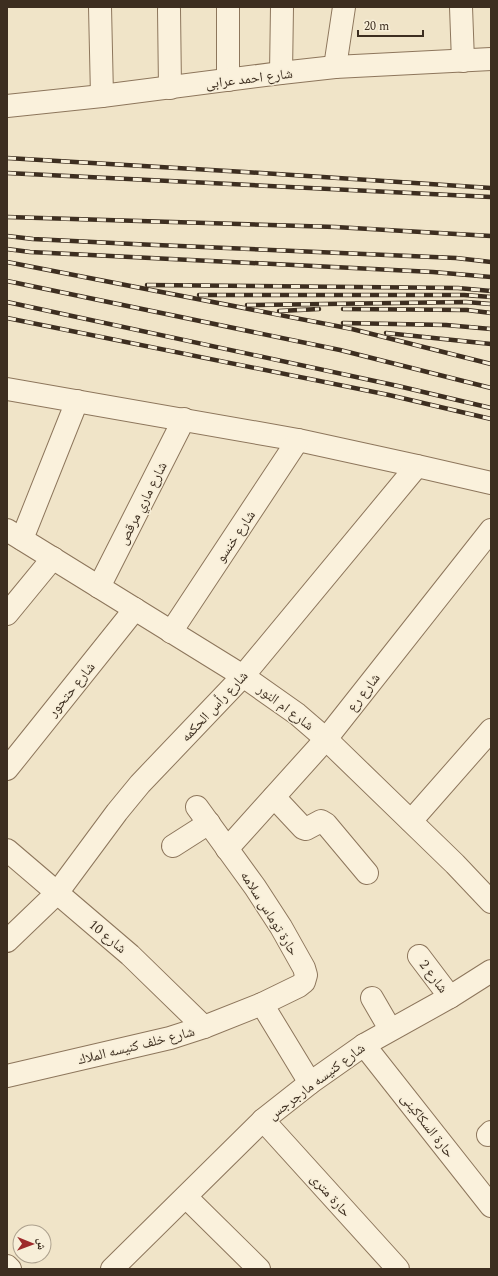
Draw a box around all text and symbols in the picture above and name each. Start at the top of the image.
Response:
scale bar [358,12,423,38]
text: 20 m [364,17,389,36]
street label: شارع احمد عرابى [204,63,294,94]
street label: شارع ماري مرقص [112,458,173,549]
street label: شارع خنسو [210,506,261,567]
street label: شارع حتحور [42,657,100,722]
street label: شارع رأس الحكمه [176,666,253,747]
street label: شارع رع [342,669,385,716]
street label: شارع ام النور [252,679,318,736]
street label: حارة توماس سلامه [235,867,304,960]
street label: شارع 10 [84,914,131,959]
street label: شارع 2 [414,955,453,997]
street label: شارع خلف كنيسه الملاك [75,1021,197,1070]
street label: شارع كنيسه مارجرجس [263,1038,369,1125]
street label: حارة السكاكينى [396,1088,460,1162]
street label: حارة مترى [305,1169,356,1222]
north arrow [12,1224,52,1264]
text: ش [33,1238,50,1250]

